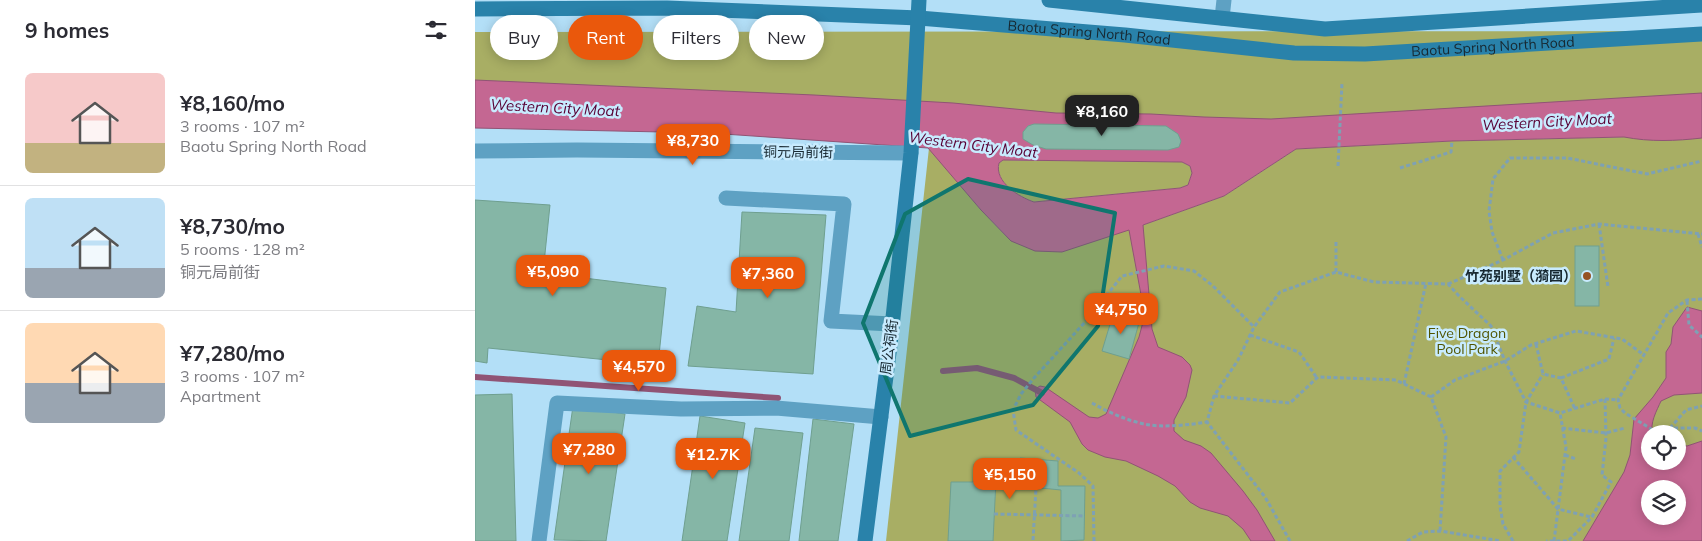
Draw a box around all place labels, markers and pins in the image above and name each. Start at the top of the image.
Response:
pin: ¥8,160 [1061,94,1143,137]
pin: ¥8,730 [652,124,734,166]
pin: ¥5,090 [512,254,594,297]
pin: ¥7,360 [727,256,809,299]
place label: 竹苑别墅（漪园） [1465,267,1577,285]
marker: 竹苑别墅（漪园） [1581,270,1593,282]
pin: ¥4,750 [1080,292,1162,335]
pin: ¥4,570 [598,350,680,392]
pin: ¥7,280 [548,432,630,475]
pin: ¥12.7K [672,438,754,480]
pin: ¥5,150 [969,458,1051,500]

